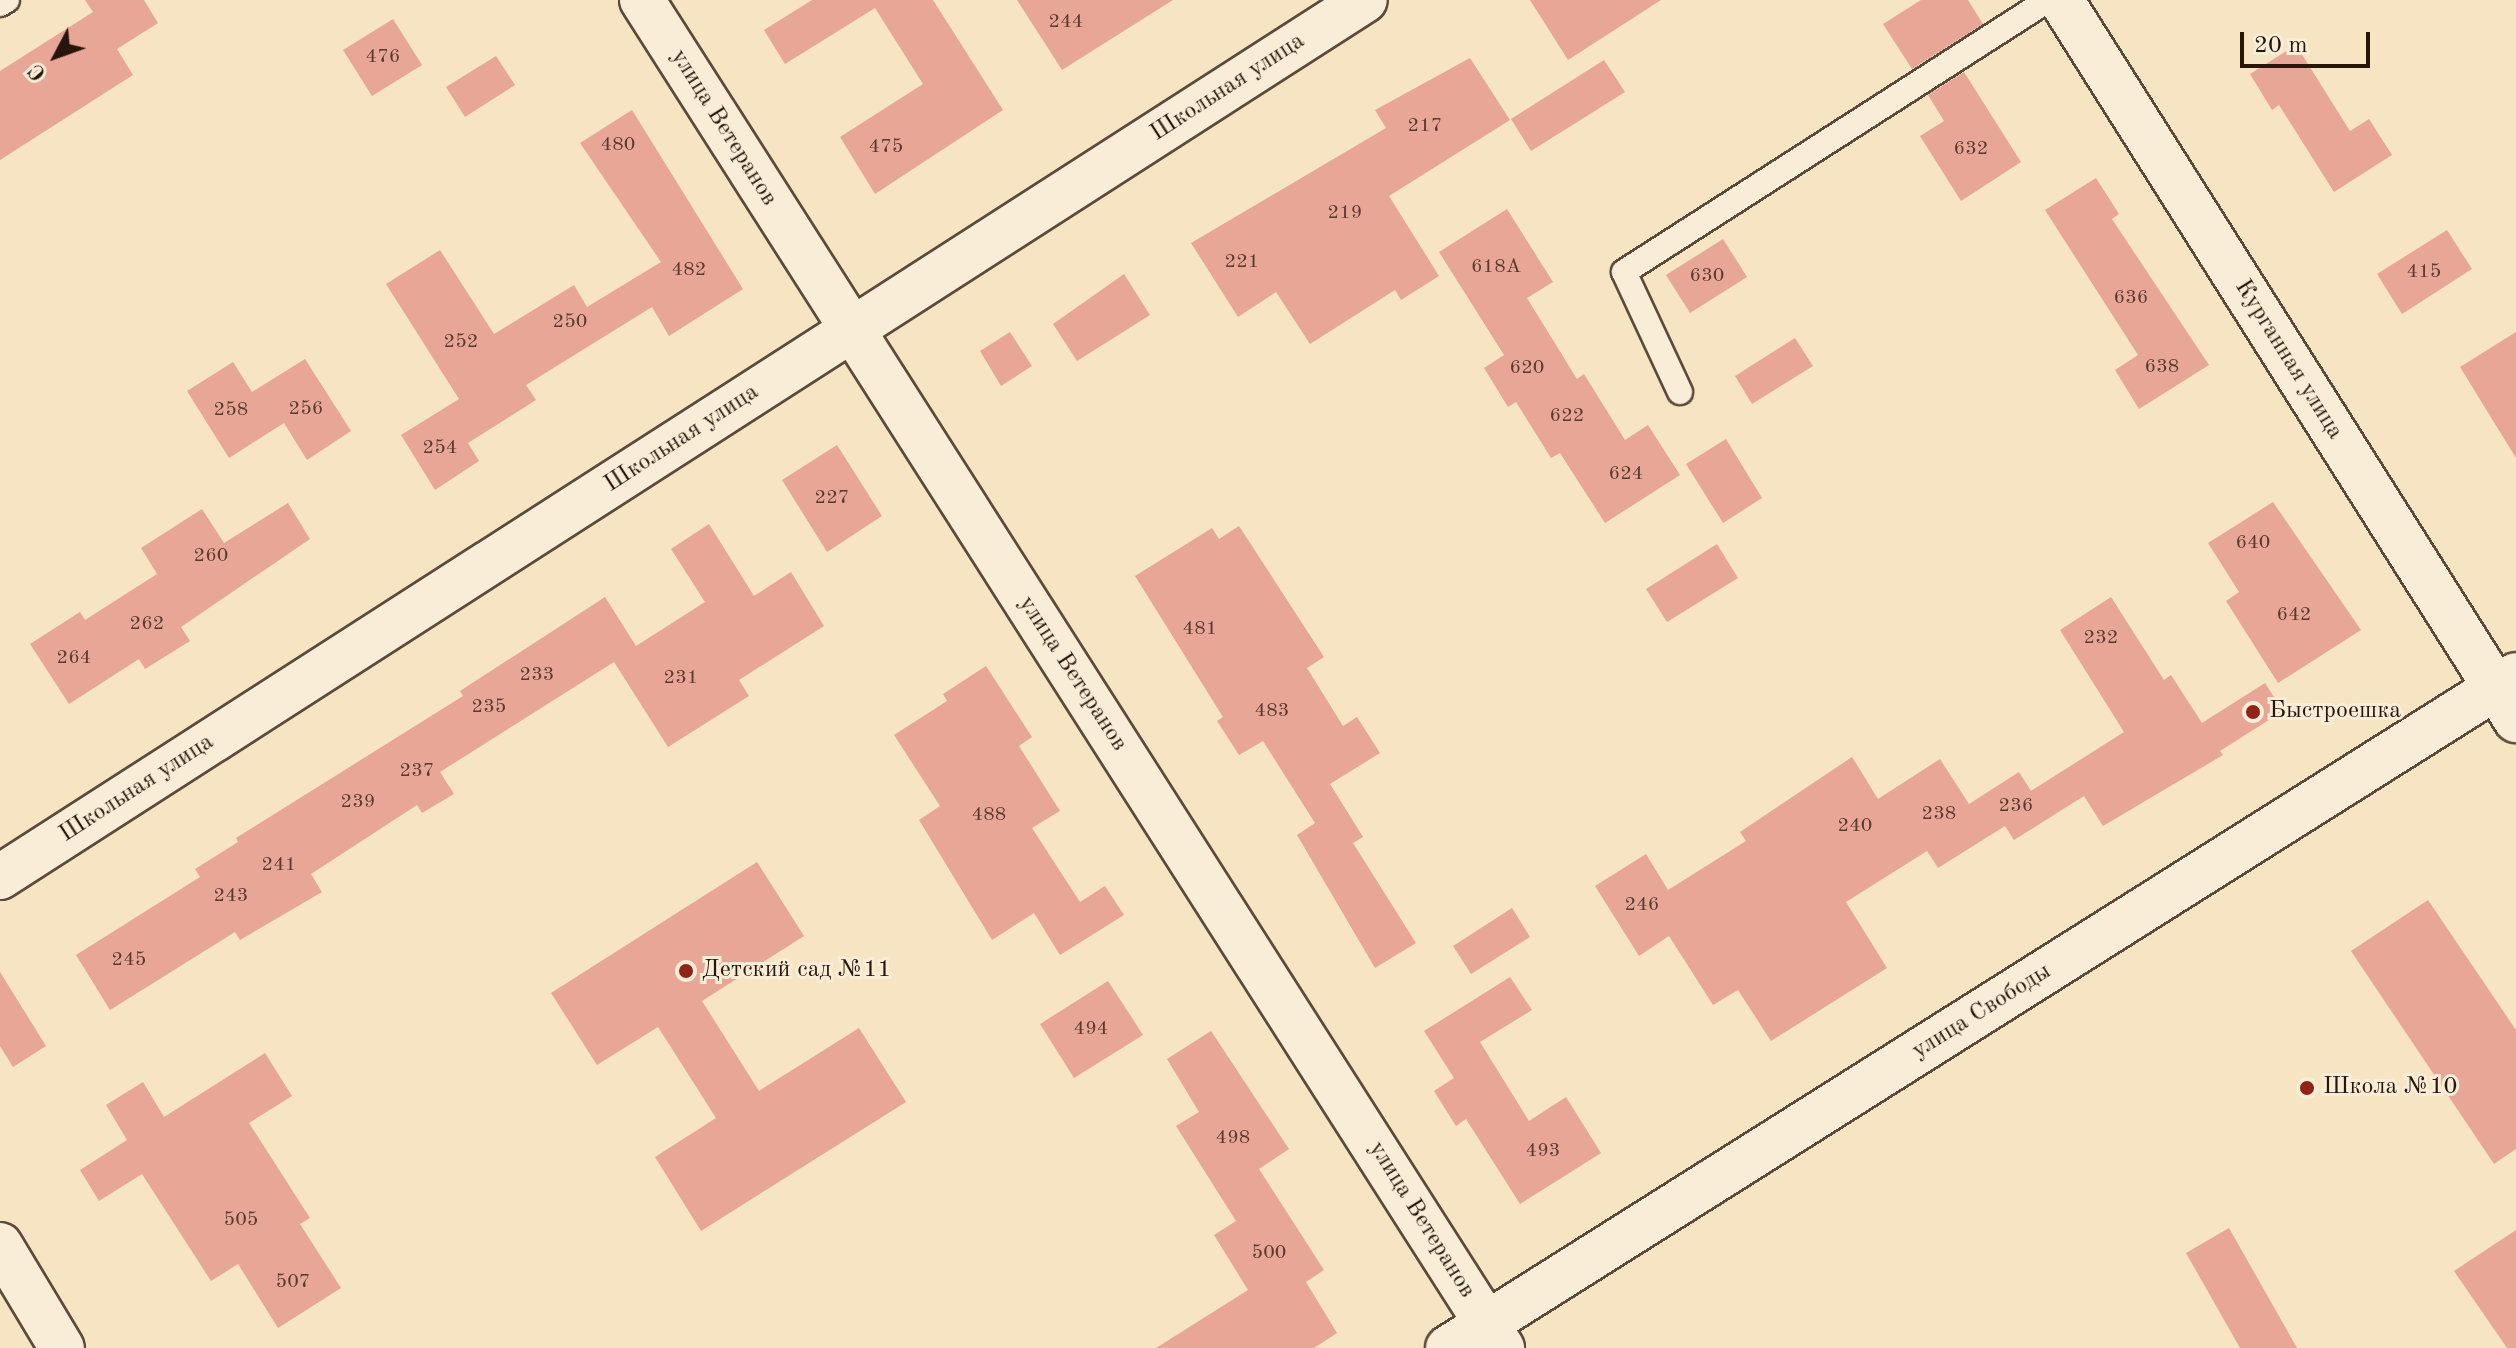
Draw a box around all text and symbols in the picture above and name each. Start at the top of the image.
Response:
house number: 244 [1049,10,1083,34]
north arrow [16,16,96,96]
scale bar [2244,16,2374,66]
street label: Школьная улица [1146,27,1310,149]
text: 20 m [2254,34,2308,58]
street label: улица Ветеранов [663,44,783,212]
house number: 476 [366,45,400,69]
text: С [25,59,51,84]
house number: 217 [1408,114,1442,138]
house number: 480 [601,133,635,157]
house number: 475 [869,135,903,159]
house number: 632 [1954,137,1988,161]
house number: 219 [1328,201,1362,225]
house number: 221 [1225,250,1259,274]
house number: 618А [1471,255,1521,279]
house number: 482 [672,258,706,282]
house number: 415 [2407,260,2441,284]
house number: 630 [1690,264,1724,288]
street label: Курганная улица [2227,275,2349,445]
house number: 636 [2114,286,2148,310]
house number: 250 [553,310,587,334]
house number: 252 [444,330,478,354]
house number: 638 [2145,355,2179,379]
house number: 620 [1510,356,1544,380]
street label: Школьная улица [600,378,764,500]
house number: 256 [289,397,323,421]
house number: 258 [214,398,248,422]
house number: 622 [1550,404,1584,428]
house number: 254 [423,436,457,460]
house number: 624 [1609,462,1643,486]
house number: 227 [815,486,849,510]
house number: 640 [2236,531,2270,555]
house number: 260 [194,544,228,568]
street label: улица Ветеранов [1011,591,1133,757]
house number: 642 [2277,603,2311,627]
house number: 262 [130,612,164,636]
house number: 481 [1183,617,1217,641]
house number: 232 [2084,626,2118,650]
house number: 264 [57,646,91,670]
house number: 233 [520,663,554,687]
house number: 231 [664,666,698,690]
house number: 235 [472,695,506,719]
place label: Быстроешка [2269,698,2401,726]
house number: 483 [1255,699,1289,723]
marker: Быстроешка [2244,703,2262,721]
street label: Школьная улица [55,728,219,850]
house number: 237 [400,759,434,783]
house number: 239 [341,790,375,814]
house number: 236 [1999,794,2033,818]
house number: 238 [1922,802,1956,826]
house number: 488 [972,803,1006,827]
house number: 240 [1838,814,1872,838]
house number: 241 [262,853,296,877]
house number: 243 [214,884,248,908]
house number: 246 [1625,893,1659,917]
house number: 245 [112,948,146,972]
place label: Детский сад №11 [702,957,891,985]
street label: улица Свободы [1907,958,2057,1066]
marker: Детский сад №11 [677,962,695,980]
house number: 494 [1074,1017,1108,1041]
place label: Школа №10 [2323,1074,2458,1102]
marker: Школа №10 [2298,1079,2316,1097]
house number: 498 [1216,1126,1250,1150]
street label: улица Ветеранов [1361,1136,1481,1304]
house number: 493 [1526,1139,1560,1163]
house number: 505 [224,1208,258,1232]
house number: 500 [1252,1241,1286,1265]
house number: 507 [276,1270,310,1294]

